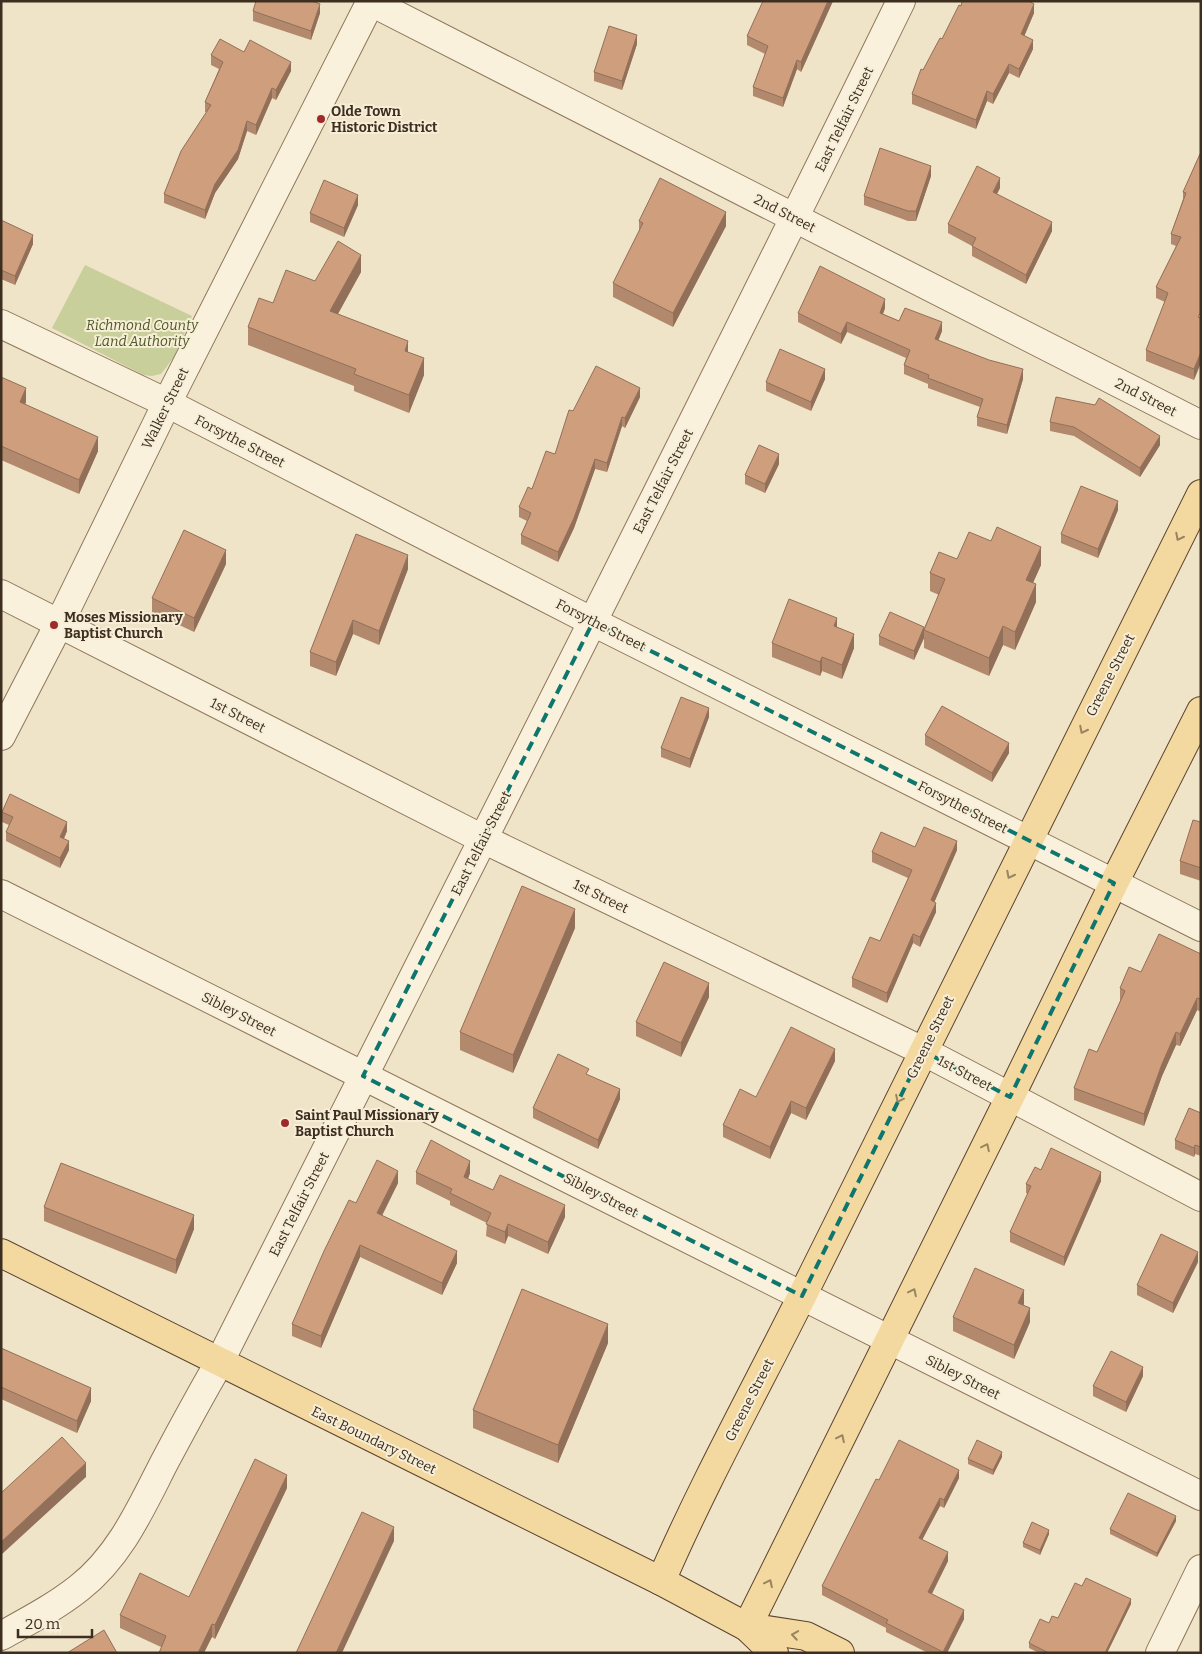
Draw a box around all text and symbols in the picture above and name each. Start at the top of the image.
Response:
street label: East Telfair Street [812,64,877,175]
place label: Olde Town Historic District [331,103,438,136]
marker: Olde Town Historic District [315,113,327,125]
street label: 2nd Street [751,191,819,236]
park label: Richmond County Land Authority [86,317,199,350]
street label: Walker Street [138,365,192,452]
street label: 2nd Street [1112,375,1180,420]
street label: Forsythe Street [192,411,288,471]
street label: East Telfair Street [630,426,697,536]
one-way arrow [1175,532,1185,541]
street label: Forsythe Street [553,595,649,655]
place label: Moses Missionary Baptist Church [64,609,183,642]
marker: Moses Missionary Baptist Church [48,619,60,631]
street label: Greene Street [1082,631,1139,719]
street label: 1st Street [207,694,268,737]
one-way arrow [1079,725,1089,734]
street label: Forsythe Street [915,777,1011,837]
street label: East Telfair Street [448,788,515,898]
one-way arrow [1006,870,1016,879]
street label: 1st Street [570,876,631,917]
street label: Sibley Street [199,988,279,1040]
street label: Greene Street [903,993,958,1082]
street label: 1st Street [934,1052,995,1095]
one-way arrow [895,1094,905,1103]
place label: Saint Paul Missionary Baptist Church [295,1107,439,1140]
marker: Saint Paul Missionary Baptist Church [279,1117,291,1129]
one-way arrow [980,1143,990,1152]
street label: East Telfair Street [266,1149,333,1259]
street label: Sibley Street [561,1169,641,1221]
one-way arrow [907,1289,917,1298]
street label: Sibley Street [923,1351,1003,1403]
street label: Greene Street [721,1356,778,1444]
street label: East Boundary Street [308,1403,439,1478]
one-way arrow [835,1434,845,1443]
one-way arrow [763,1580,773,1589]
scale bar [18,1606,91,1638]
text: 20 m [25,1615,61,1633]
one-way arrow [791,1630,799,1640]

